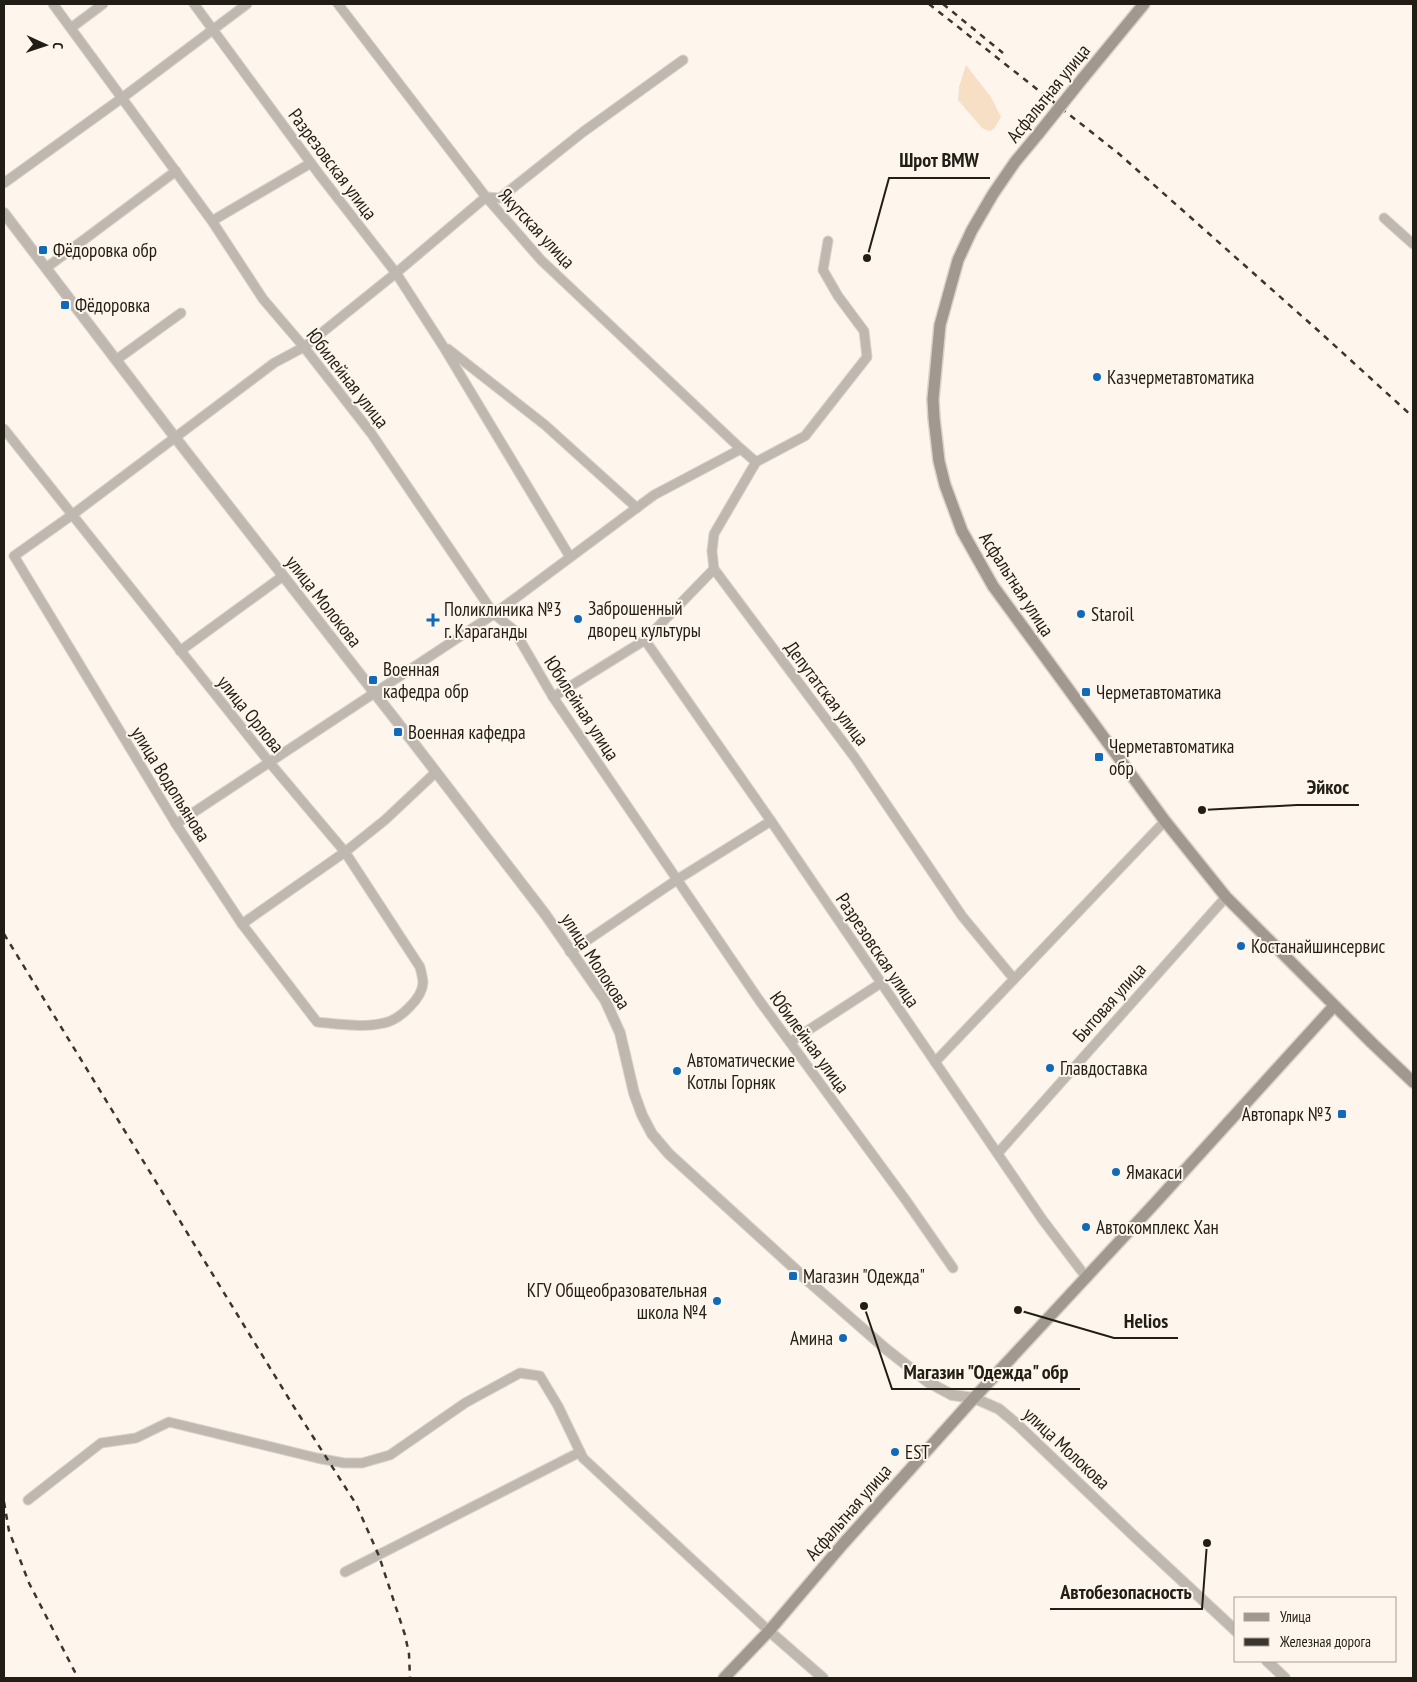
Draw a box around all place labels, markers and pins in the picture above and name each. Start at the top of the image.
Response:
callout: Шрот BMW [889,143,990,178]
place label: Фёдоровка обр [53,238,157,262]
marker: Фёдоровка обр [37,244,49,256]
place label: Фёдоровка [75,293,150,317]
marker: Фёдоровка [59,299,71,311]
place label: Казчерметавтоматика [1107,365,1254,389]
marker: Казчерметавтоматика [1091,371,1103,383]
place label: Заброшенный дворец культуры [588,596,701,642]
place label: Поликлиника №3 г. Караганды [444,597,562,643]
place label: Staroil [1091,602,1134,626]
marker: Staroil [1075,608,1087,620]
marker: Поликлиника №3 г. Караганды [426,613,440,627]
marker: Заброшенный дворец культуры [572,613,584,625]
place label: Военная кафедра обр [383,657,469,703]
marker: Военная кафедра обр [367,674,379,686]
place label: Черметавтоматика [1096,680,1221,704]
marker: Черметавтоматика [1080,686,1092,698]
place label: Военная кафедра [408,720,526,744]
marker: Военная кафедра [392,726,404,738]
place label: Черметавтоматика обр [1109,734,1234,780]
marker: Черметавтоматика обр [1093,751,1105,763]
callout: Эйкос [1297,770,1359,805]
place label: Костанайшинсервис [1251,934,1386,958]
marker: Костанайшинсервис [1235,940,1247,952]
place label: Автоматические Котлы Горняк [687,1048,795,1094]
place label: Главдоставка [1060,1056,1148,1080]
marker: Главдоставка [1044,1062,1056,1074]
marker: Автоматические Котлы Горняк [671,1065,683,1077]
place label: Автопарк №3 [1242,1102,1332,1126]
marker: Автопарк №3 [1336,1108,1348,1120]
place label: Ямакаси [1126,1160,1182,1184]
marker: Ямакаси [1110,1166,1122,1178]
place label: Автокомплекс Хан [1096,1215,1219,1239]
marker: Автокомплекс Хан [1080,1221,1092,1233]
place label: Магазин "Одежда" [803,1264,925,1288]
marker: Магазин "Одежда" [787,1270,799,1282]
place label: КГУ Общеобразовательная школа №4 [527,1278,707,1324]
marker: КГУ Общеобразовательная школа №4 [711,1295,723,1307]
callout: Helios [1114,1303,1178,1338]
place label: Амина [790,1326,833,1350]
marker: Амина [837,1332,849,1344]
callout: Магазин "Одежда" обр [892,1354,1080,1389]
place label: EST [905,1440,930,1464]
marker: EST [889,1446,901,1458]
callout: Автобезопасность [1050,1574,1202,1609]

